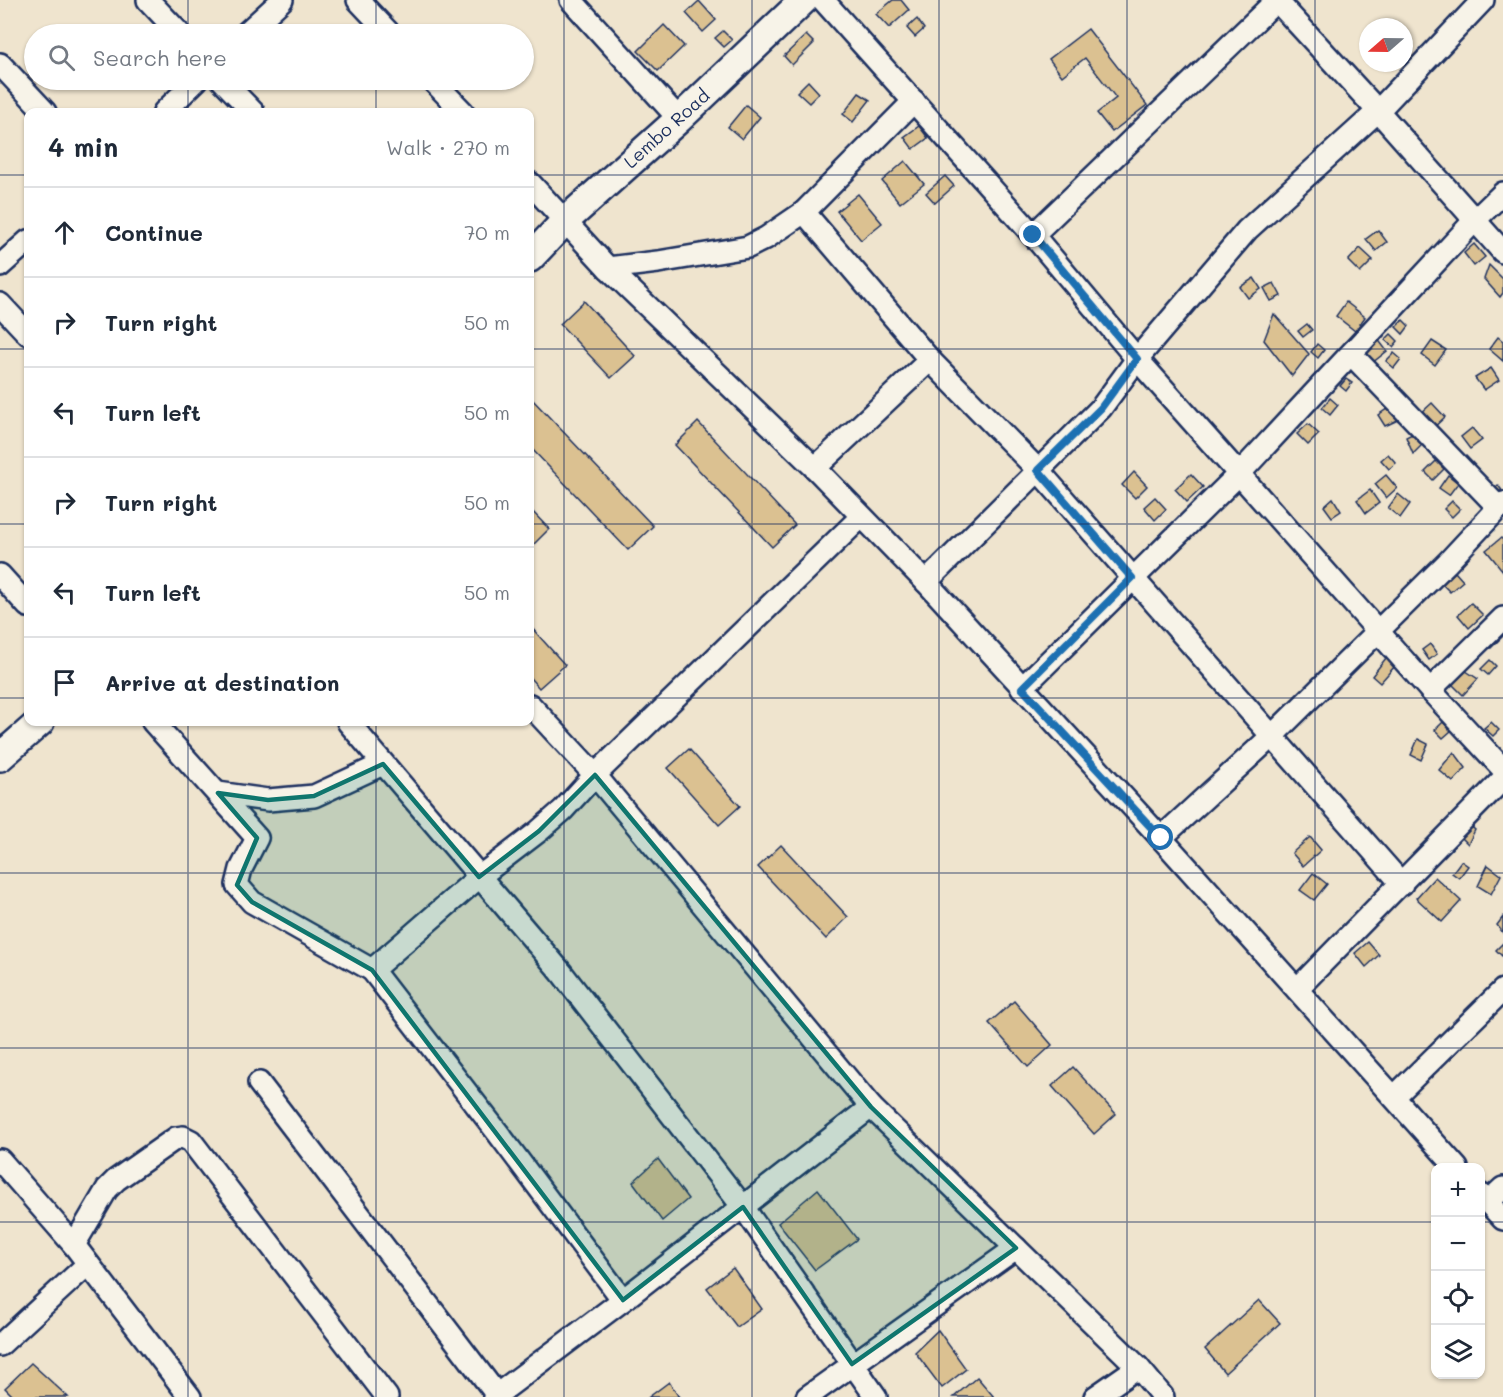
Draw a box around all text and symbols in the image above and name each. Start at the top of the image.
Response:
north arrow [1359,18,1413,72]
search box [24,24,534,90]
icon: search [45,41,78,74]
text: Search here [93,43,227,72]
street label: Lembo Road [618,83,714,173]
text: 4 min [48,130,118,164]
text: Walk · 270 m [386,134,510,160]
icon: ahead [48,216,81,249]
text: Continue [105,218,203,247]
text: 70 m [464,219,510,245]
route end [1019,221,1045,247]
icon: right [48,306,81,339]
text: Turn right [105,308,217,337]
text: 50 m [464,309,510,335]
icon: left [48,396,81,429]
text: Turn left [105,398,201,427]
text: 50 m [464,399,510,425]
icon: right [48,486,81,519]
text: Turn right [105,488,217,517]
text: 50 m [464,489,510,515]
icon: left [48,576,81,609]
text: Turn left [105,578,201,607]
text: 50 m [464,579,510,605]
icon: arrive [48,666,81,699]
text: Arrive at destination [105,668,340,697]
route start [1147,824,1173,850]
map controls [1431,1163,1485,1379]
button: + [1431,1163,1485,1217]
button: − [1431,1217,1485,1271]
button: locate [1431,1271,1485,1325]
button: layers [1431,1325,1485,1379]

